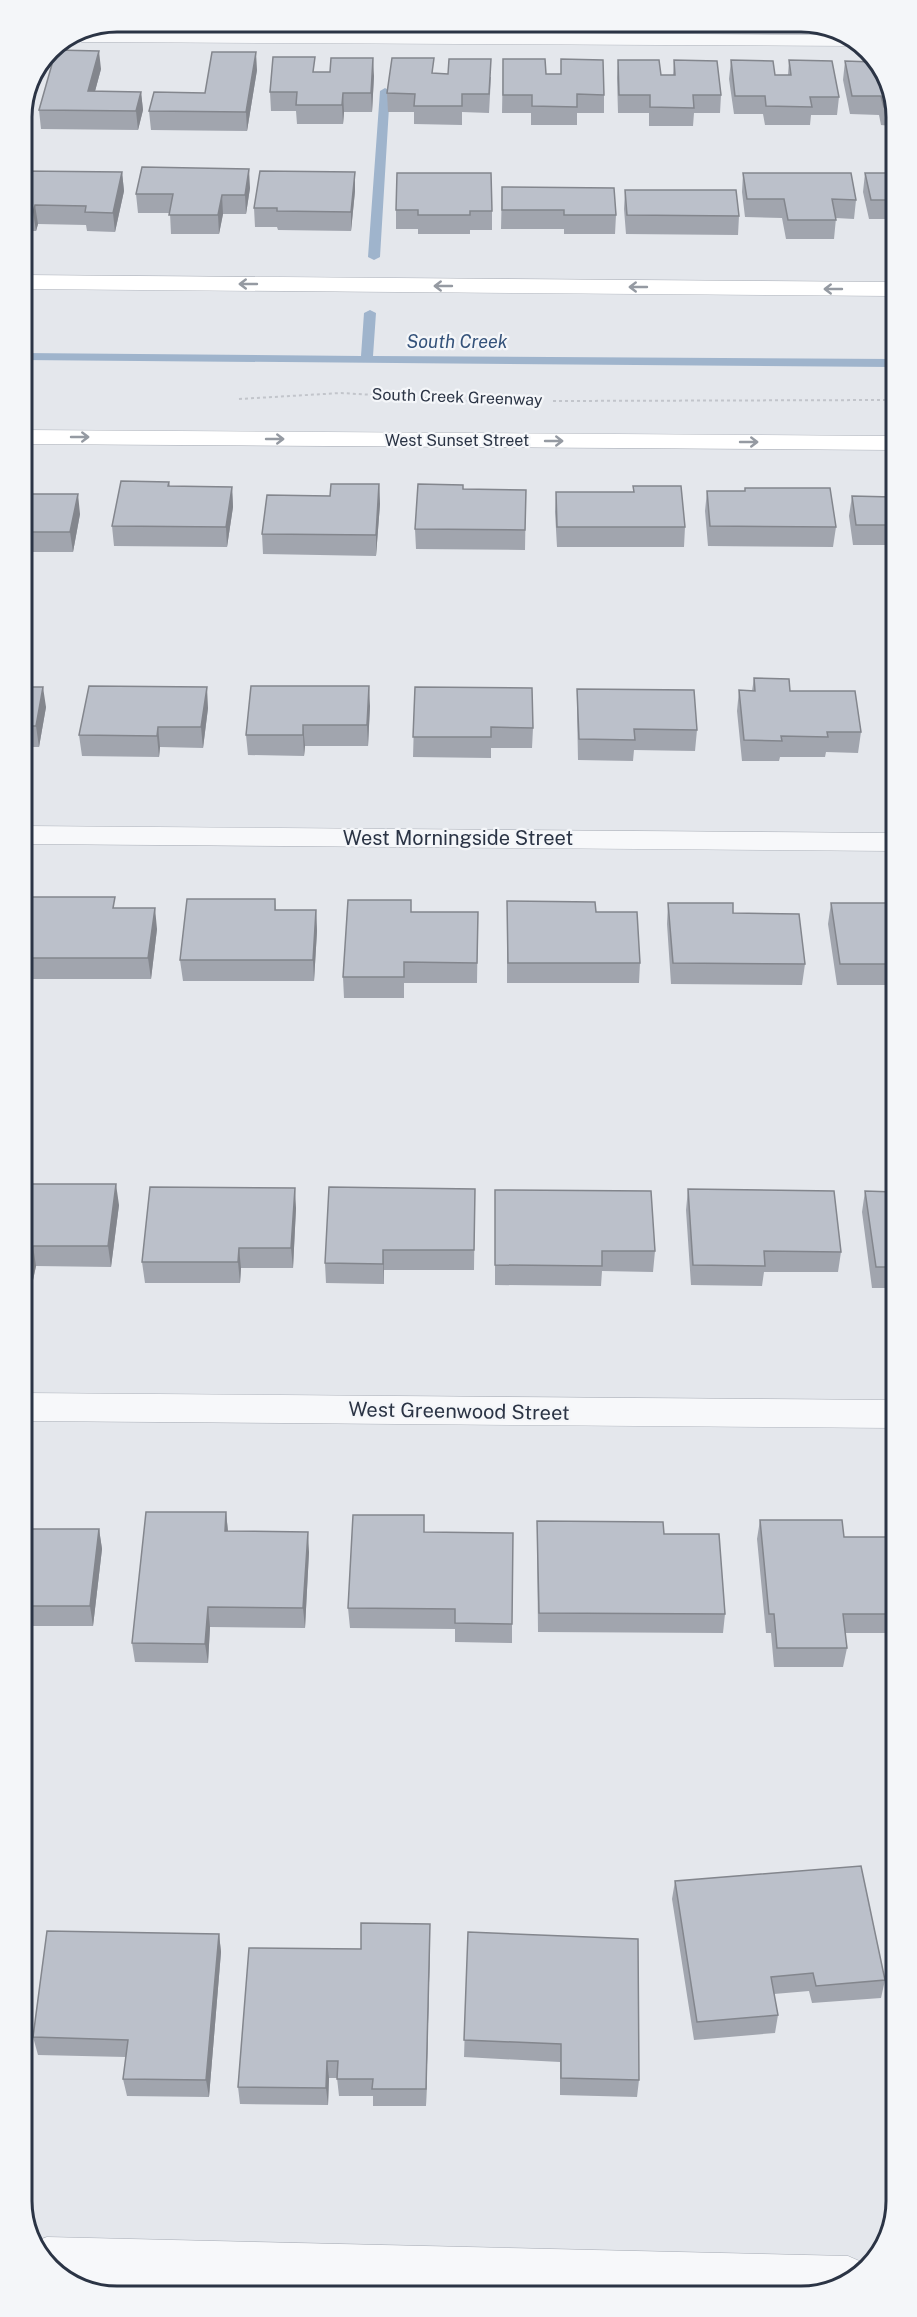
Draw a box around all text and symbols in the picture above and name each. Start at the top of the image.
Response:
one-way arrow [239,278,259,290]
one-way arrow [434,280,454,292]
one-way arrow [629,281,649,293]
one-way arrow [823,283,843,295]
water label: South Creek [407,331,508,352]
street label: South Creek Greenway [371,385,543,409]
one-way arrow [70,431,90,443]
street label: West Sunset Street [385,431,529,450]
one-way arrow [265,433,285,444]
one-way arrow [544,435,564,447]
one-way arrow [739,436,759,448]
street label: West Morningside Street [343,826,573,850]
street label: West Greenwood Street [348,1397,570,1425]

